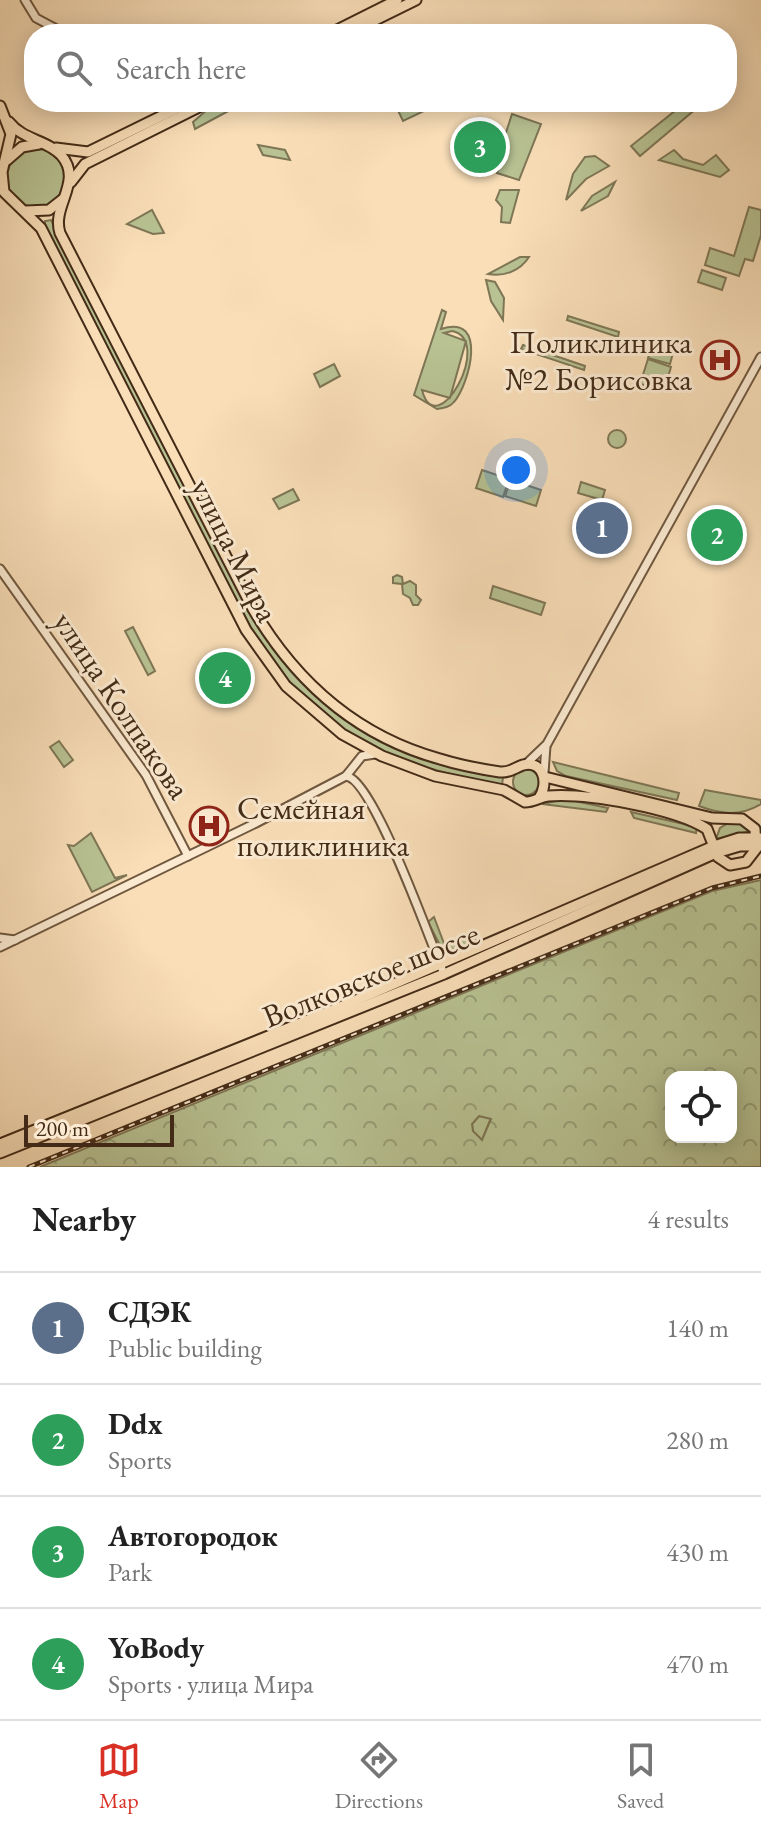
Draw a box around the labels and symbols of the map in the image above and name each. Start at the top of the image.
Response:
pin: 3 [454,117,506,177]
place label: Поликлиника №2 Борисовка [505,321,692,400]
hospital icon: Поликлиника №2 Борисовка [699,339,741,381]
your location [496,450,536,490]
street label: улица Мира [181,471,289,629]
pin: 1 [576,498,628,558]
pin: 2 [691,505,743,565]
street label: улица Колпакова [44,603,200,807]
pin: 4 [199,648,251,708]
place label: Семейная поликлиника [237,787,409,866]
hospital icon: Семейная поликлиника [188,805,230,847]
street label: Волковское шоссе [256,912,486,1038]
scale bar [24,1111,174,1147]

